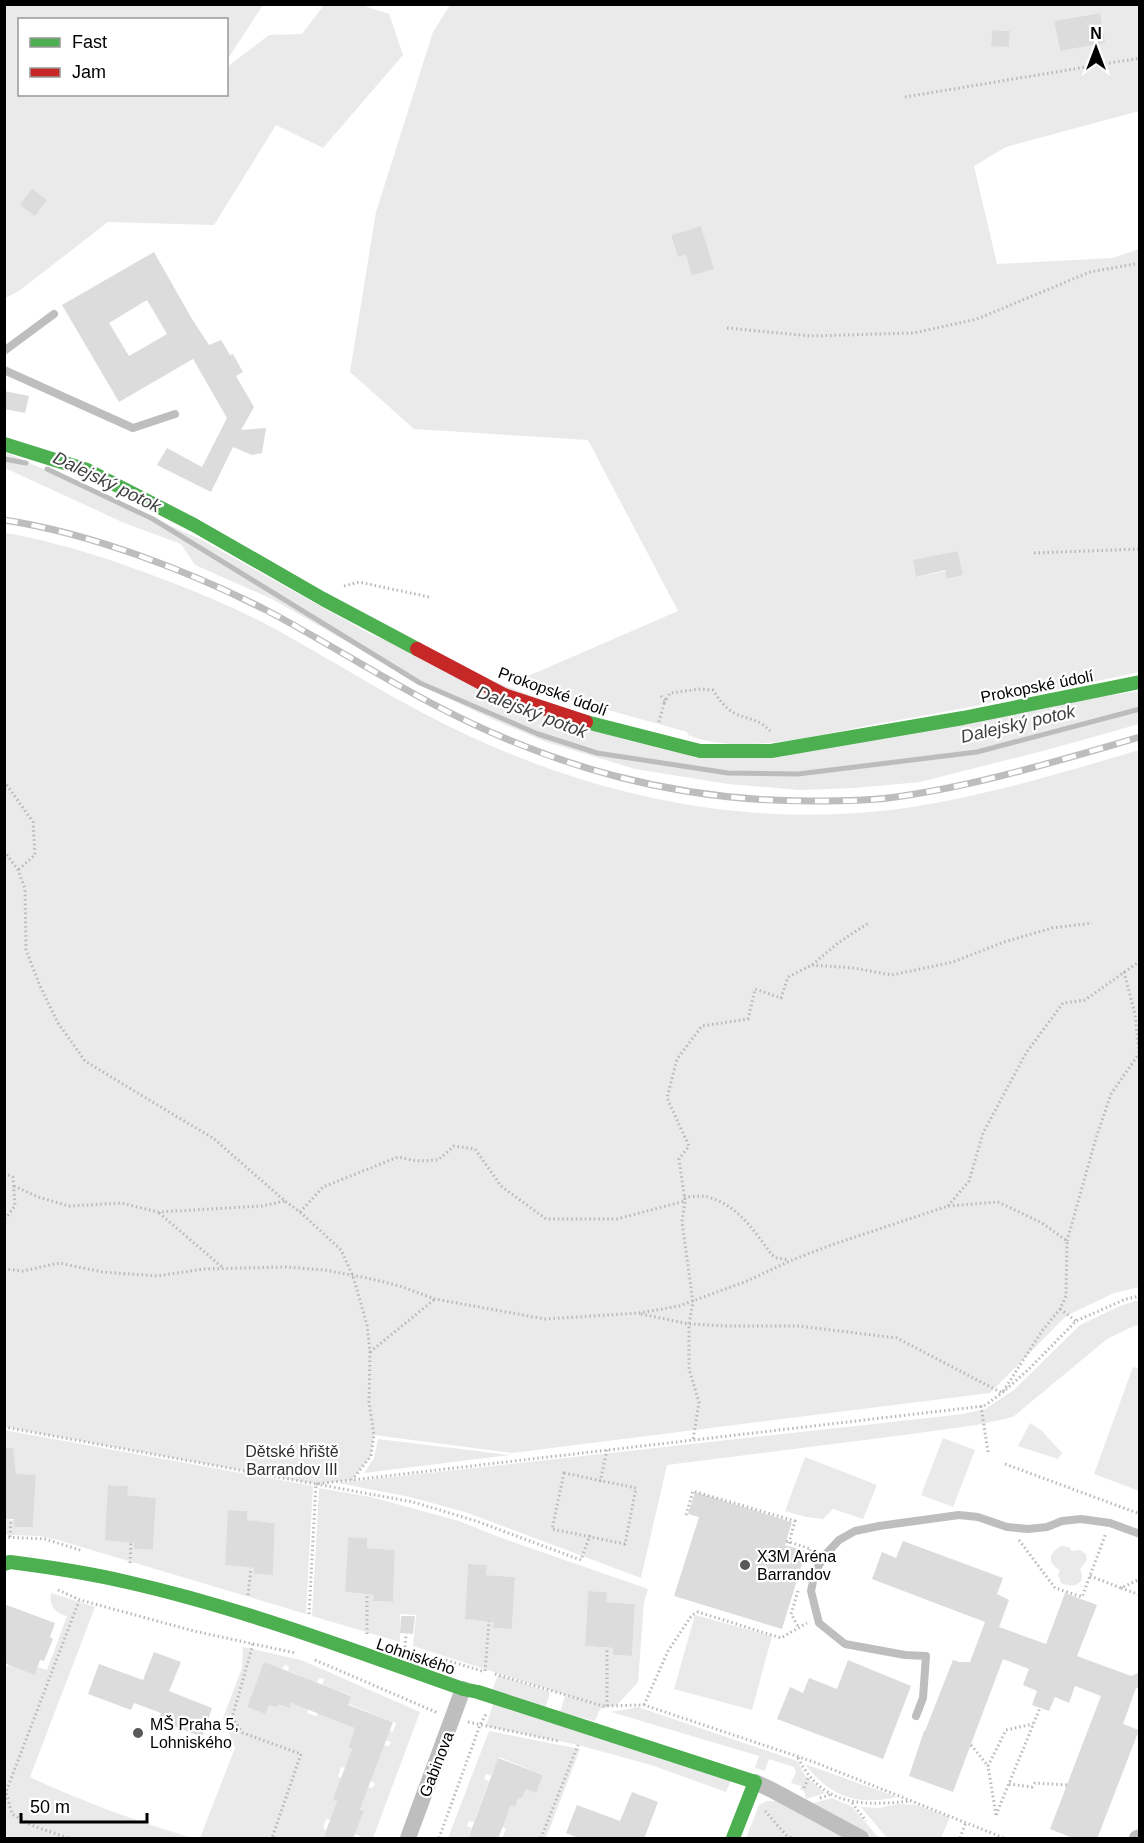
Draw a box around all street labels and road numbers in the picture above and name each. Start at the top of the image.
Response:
street label: Prokopské údolí [496,664,610,719]
street label: Prokopské údolí [979,667,1096,706]
street label: Lohniského [374,1635,457,1678]
street label: Gabinova [416,1729,457,1799]

